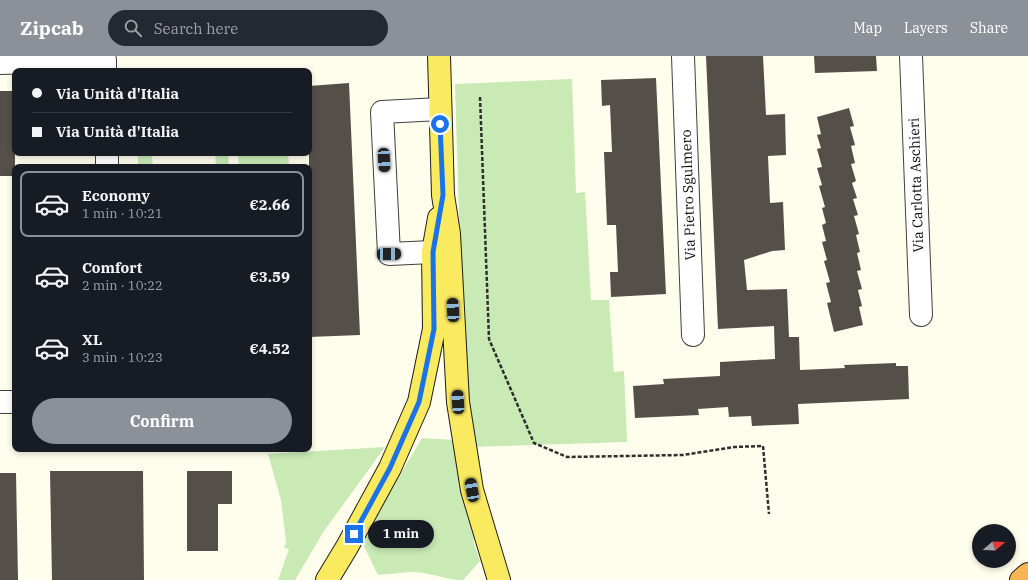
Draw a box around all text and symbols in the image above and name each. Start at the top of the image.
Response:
search box [108,10,388,46]
text: Zipcab [20,16,84,40]
icon: search [122,17,144,39]
text: Search here [154,19,238,38]
text: Map [854,19,882,37]
text: Layers [904,19,948,37]
text: Share [970,19,1008,37]
text: Via Unità d'Italia [56,84,179,103]
route start [431,115,449,133]
street label: Via Carlotta Aschieri [905,117,927,253]
text: Via Unità d'Italia [56,122,179,141]
street label: Via Pietro Sgulmero [677,129,699,261]
car [377,148,391,172]
icon: car [34,186,70,222]
text: Economy [82,186,150,205]
text: €2.66 [249,195,290,214]
text: 1 min · 10:21 [82,205,163,222]
car [377,248,401,260]
icon: car [34,258,70,294]
text: Comfort [82,258,142,277]
text: €3.59 [249,267,290,286]
text: 2 min · 10:22 [82,277,163,294]
car [446,298,460,322]
icon: car [34,330,70,366]
text: XL [82,330,102,349]
text: €4.52 [249,339,290,358]
text: 3 min · 10:23 [82,349,163,366]
car [451,390,465,414]
button: Confirm [32,398,292,444]
car [464,477,480,503]
callout: 1 min [368,520,434,548]
north arrow [972,524,1016,568]
map controls [972,524,1016,568]
route end [345,525,363,543]
text: 1 min [383,525,419,542]

